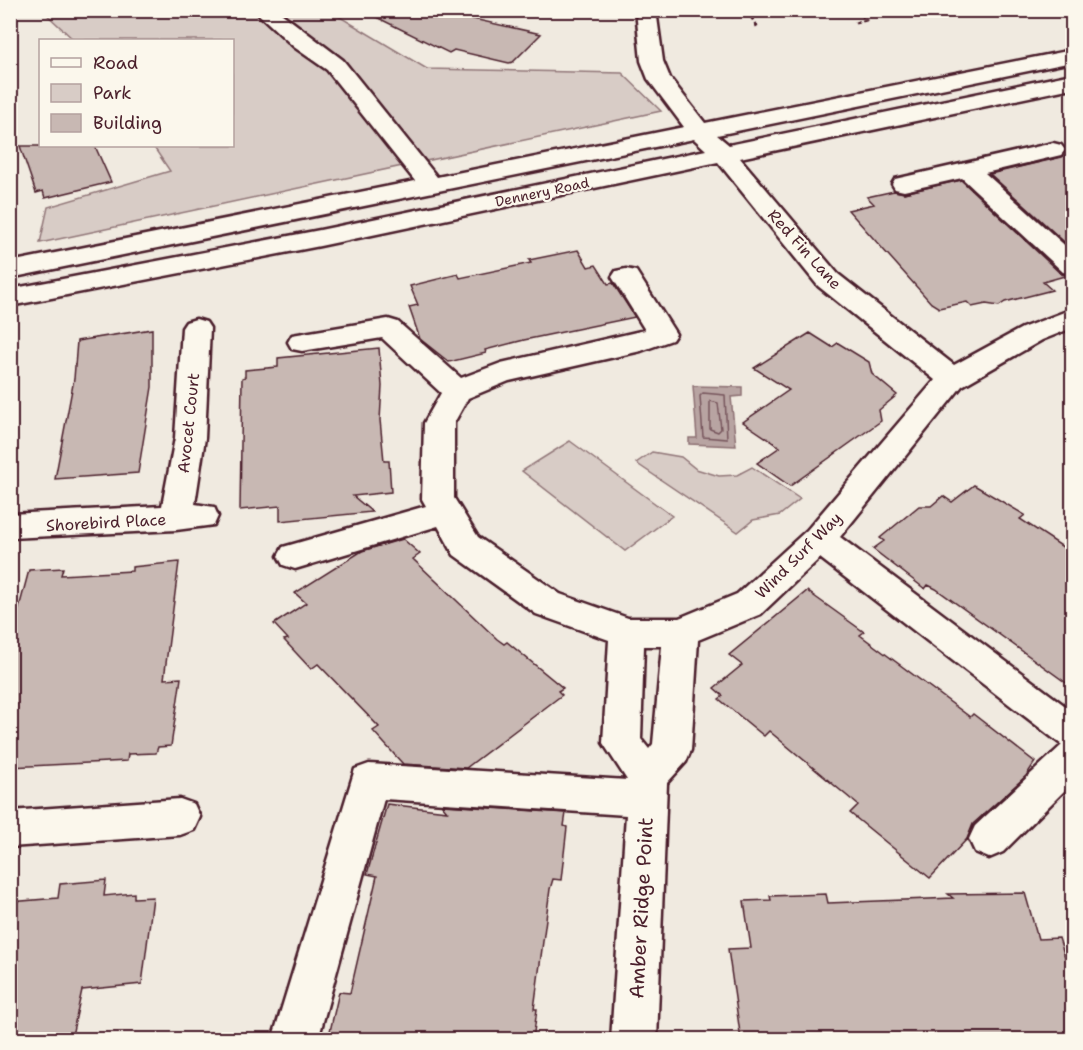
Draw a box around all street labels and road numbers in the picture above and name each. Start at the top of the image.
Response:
street label: Dennery Road [493,173,591,211]
street label: Red Fin Lane [763,205,846,294]
street label: Avocet Court [173,372,204,474]
street label: Wind Surf Way [750,507,846,603]
street label: Shorebird Place [45,509,167,536]
street label: Amber Ridge Point [623,817,659,999]

